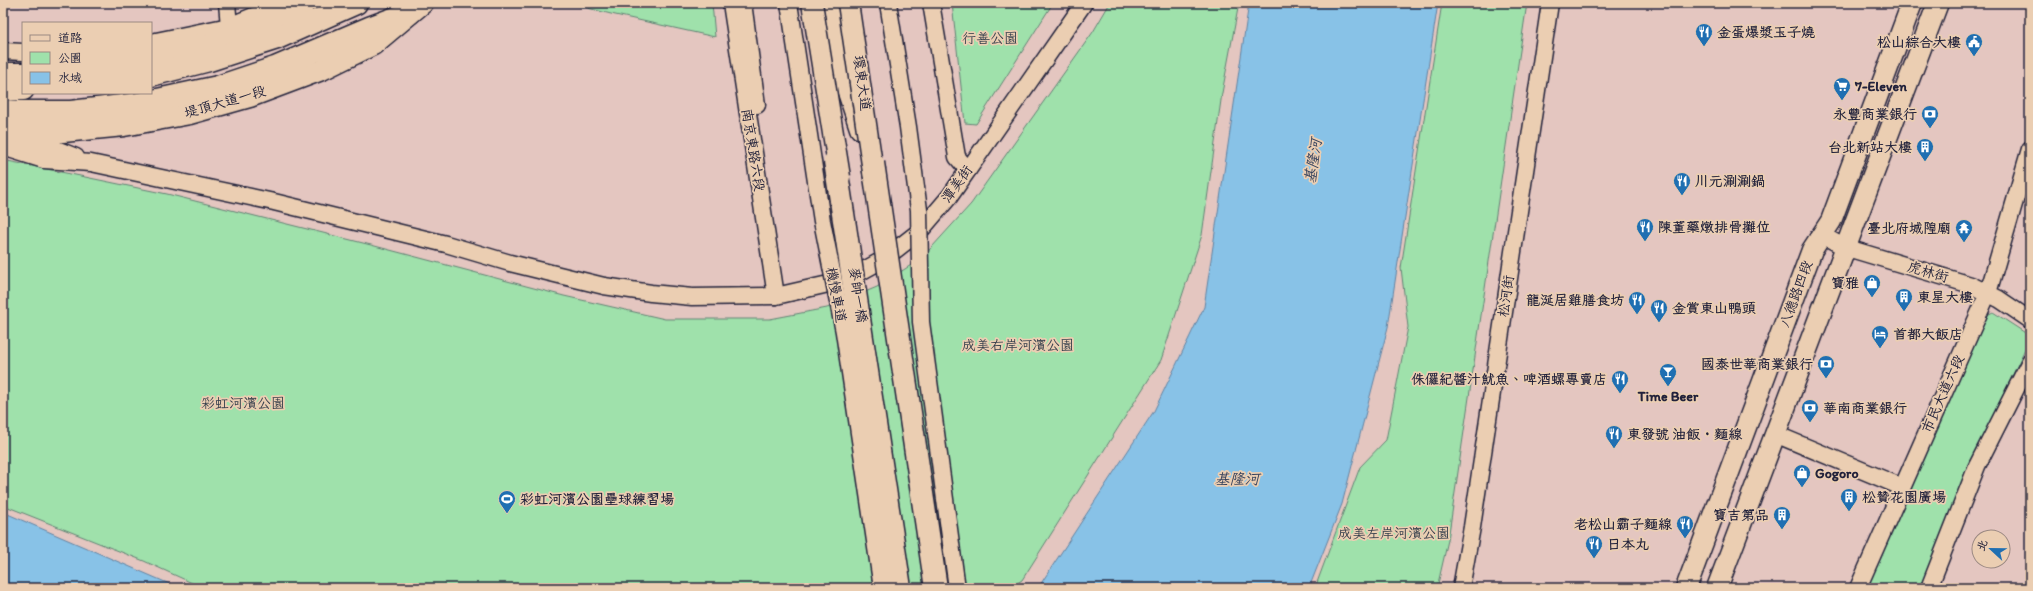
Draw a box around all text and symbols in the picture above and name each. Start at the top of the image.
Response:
legend [22,22,152,94]
restaurant icon: 金蛋爆漿玉子燒 [1694,22,1714,47]
place label: 金蛋爆漿玉子燒 [1717,24,1815,41]
park label: 行善公園 [962,30,1018,47]
text: 道路 [58,31,82,45]
public building icon: 松山綜合大樓 [1964,32,1984,57]
place label: 松山綜合大樓 [1877,34,1961,51]
text: 公園 [58,51,82,65]
street label: 環東大道 [850,54,874,112]
text: 水域 [58,71,82,85]
supermarket icon: 7-Eleven [1832,76,1852,101]
place label: 7-Eleven [1854,78,1907,95]
street label: 堤頂大道一段 [182,82,268,122]
bank icon: 永豐商業銀行 [1920,104,1940,129]
place label: 永豐商業銀行 [1833,106,1917,123]
street label: 南京東路六段 [738,107,768,193]
water label: 基隆河 [1301,134,1326,185]
building icon: 台北新站大樓 [1915,137,1935,162]
place label: 台北新站大樓 [1828,139,1912,156]
street label: 潭美街 [938,162,976,206]
restaurant icon: 川元涮涮鍋 [1672,171,1692,196]
place label: 川元涮涮鍋 [1695,173,1765,190]
restaurant icon: 陳董藥燉排骨攤位 [1635,217,1655,242]
temple icon: 臺北府城隍廟 [1954,218,1974,243]
place label: 陳董藥燉排骨攤位 [1658,219,1770,236]
place label: 臺北府城隍廟 [1867,220,1951,237]
street label: 八德路四段 [1776,258,1816,330]
street label: 虎林街 [1905,258,1951,286]
street label: 機慢車道 [822,266,850,324]
street label: 麥帥一橋 [845,266,871,324]
shop icon: 寶雅 [1862,273,1882,298]
street label: 松河街 [1495,274,1517,318]
place label: 寶雅 [1831,275,1859,292]
building icon: 東星大樓 [1894,287,1914,312]
place label: 東星大樓 [1917,289,1973,306]
restaurant icon: 龍涎居雞膳食坊 [1627,290,1647,315]
place label: 龍涎居雞膳食坊 [1526,292,1624,309]
restaurant icon: 金賞東山鴨頭 [1649,298,1669,323]
place label: 金賞東山鴨頭 [1672,300,1756,317]
hotel icon: 首都大飯店 [1870,324,1890,349]
place label: 首都大飯店 [1893,326,1963,343]
park label: 成美右岸河濱公園 [962,337,1074,354]
street label: 市民大道六段 [1918,352,1968,436]
bank icon: 國泰世華商業銀行 [1816,354,1836,379]
place label: 國泰世華商業銀行 [1701,356,1813,373]
bar icon: Time Beer [1658,362,1678,387]
restaurant icon: 侏儸紀醬汁魷魚、啤酒螺專賣店 [1610,369,1630,394]
place label: 侏儸紀醬汁魷魚、啤酒螺專賣店 [1411,371,1607,388]
place label: Time Beer [1637,388,1699,405]
park label: 彩虹河濱公園 [201,395,285,412]
bank icon: 華南商業銀行 [1800,398,1820,423]
place label: 華南商業銀行 [1823,400,1907,417]
restaurant icon: 東發號 油飯・麵線 [1604,424,1624,449]
place label: 東發號 油飯・麵線 [1627,426,1742,443]
shop icon: Gogoro [1792,463,1812,488]
place label: Gogoro [1815,465,1859,482]
water label: 基隆河 [1214,470,1262,488]
building icon: 松贊花園廣場 [1839,487,1859,512]
sports icon: 彩虹河濱公園壘球練習場 [497,489,517,514]
place label: 松贊花園廣場 [1862,489,1946,506]
place label: 彩虹河濱公園壘球練習場 [520,491,674,508]
building icon: 寶吉第品 [1772,505,1792,530]
place label: 寶吉第品 [1713,507,1769,524]
restaurant icon: 老松山霸子麵線 [1675,514,1695,539]
place label: 老松山霸子麵線 [1574,516,1672,533]
park label: 成美左岸河濱公園 [1338,525,1450,542]
north arrow [1971,529,2011,569]
restaurant icon: 日本丸 [1584,534,1604,559]
place label: 日本丸 [1607,536,1649,553]
text: 北 [1974,538,1990,553]

